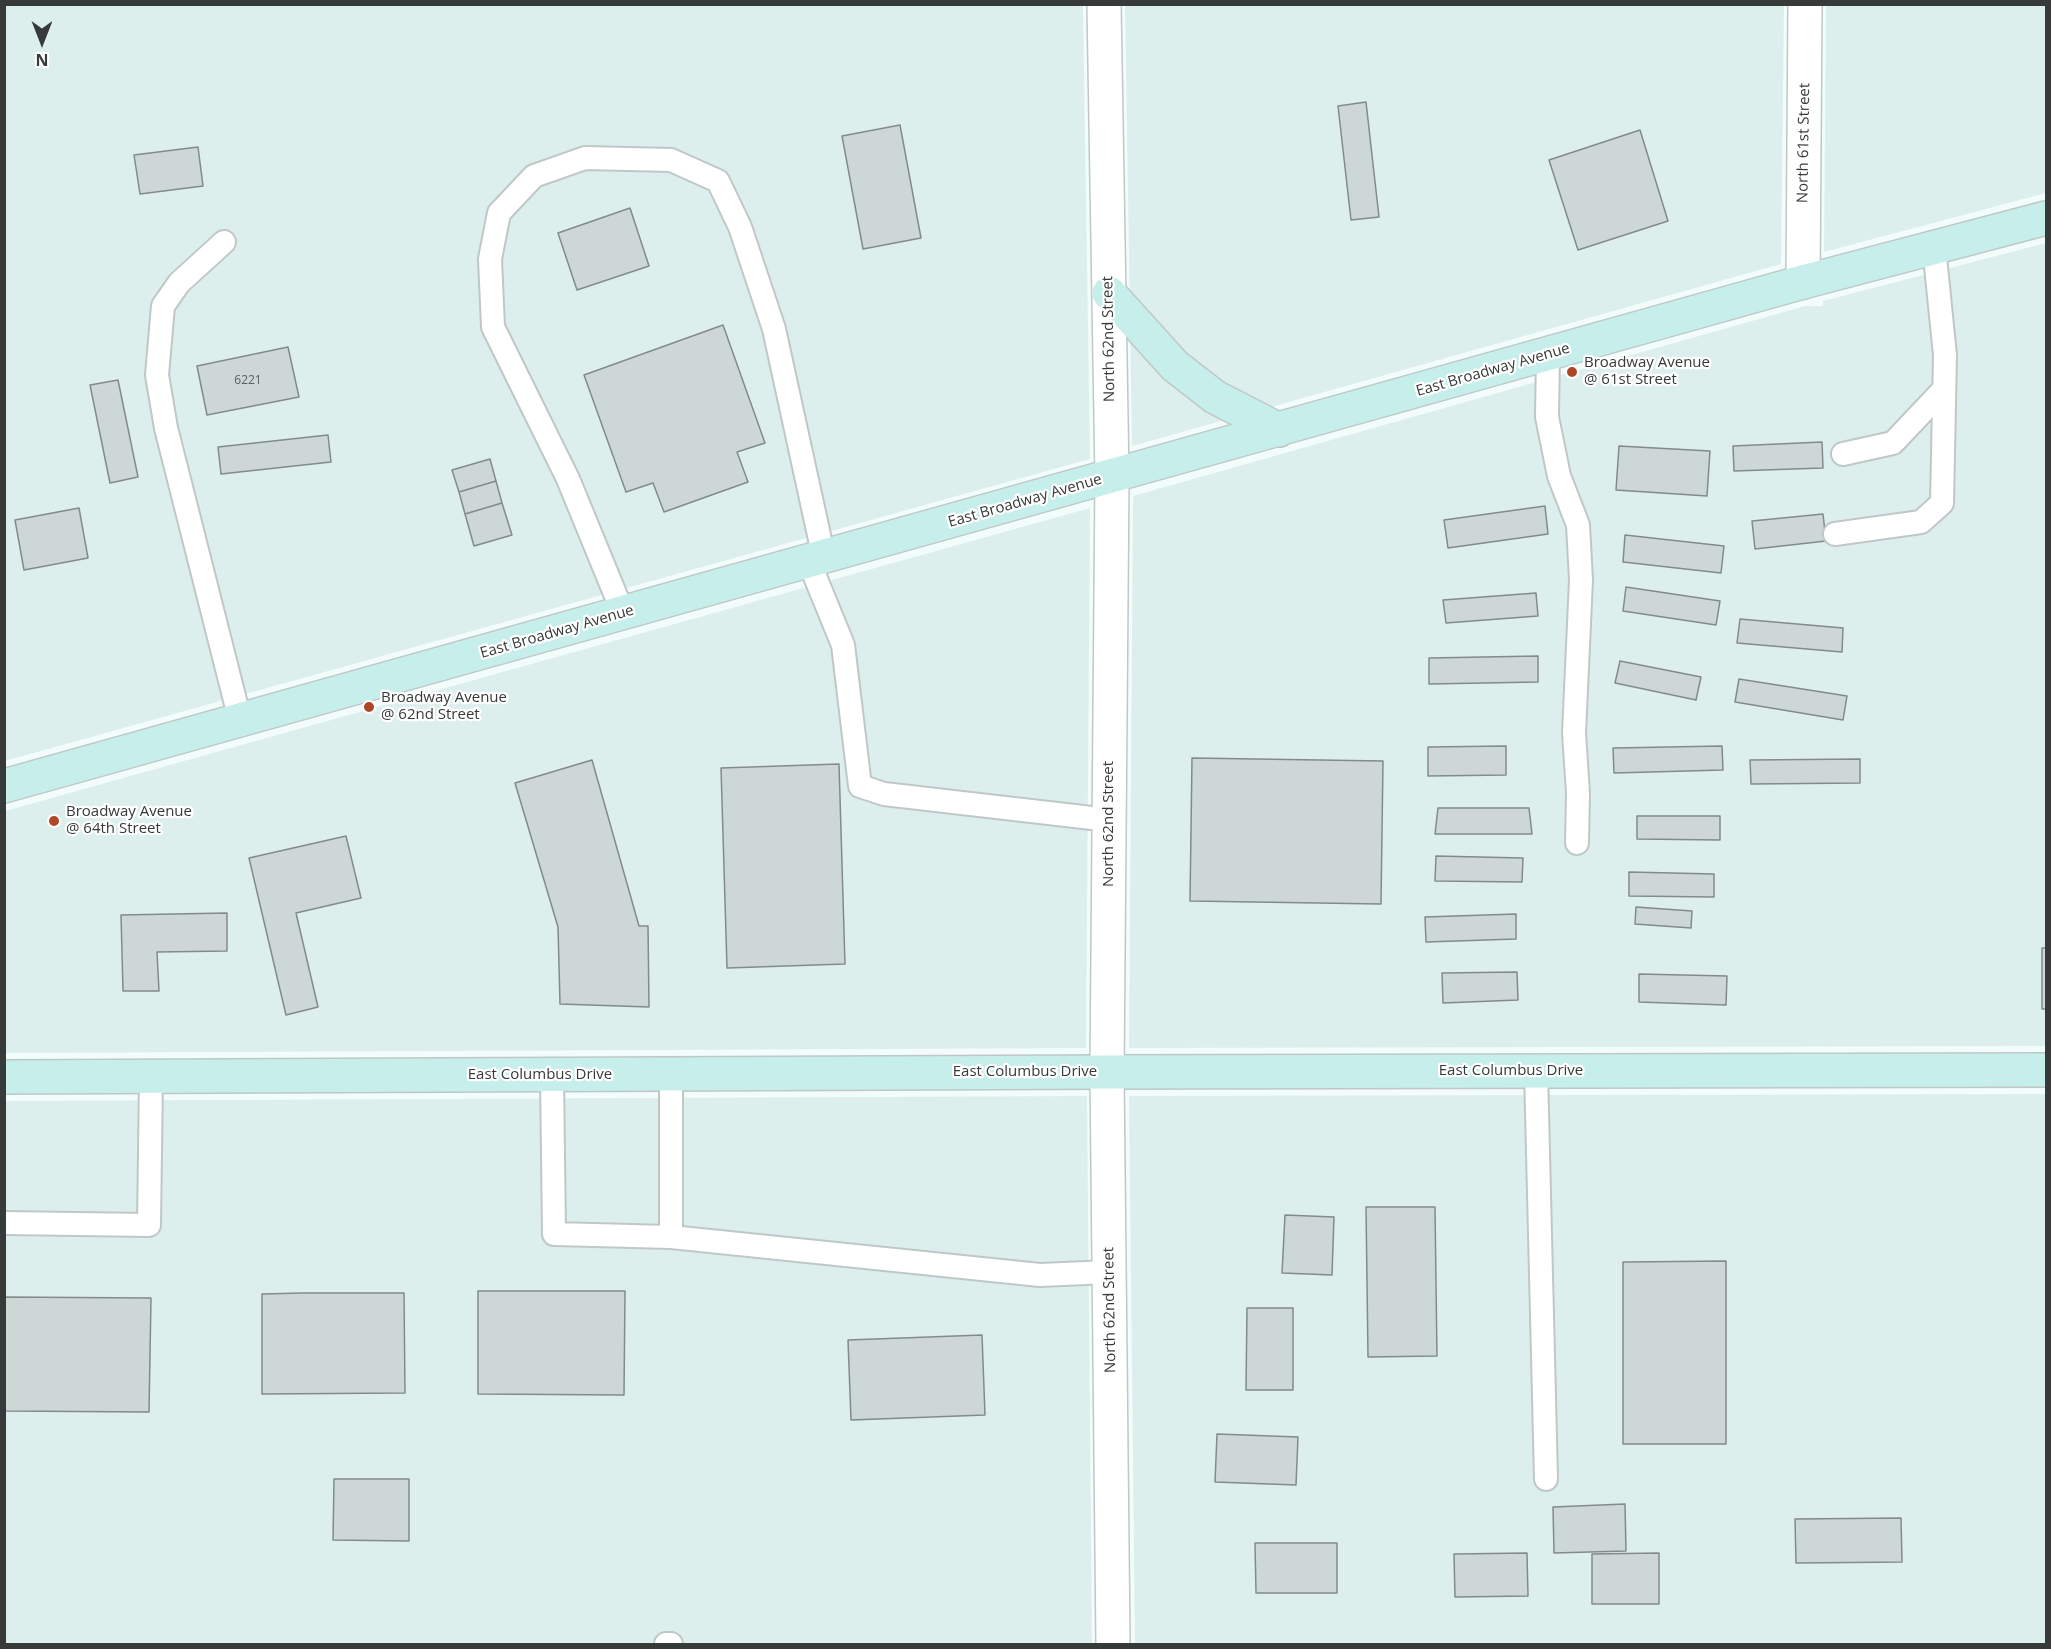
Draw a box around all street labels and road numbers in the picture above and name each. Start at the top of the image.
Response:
street label: North 61st Street [1794,83,1814,203]
street label: North 62nd Street [1099,276,1119,402]
street label: East Broadway Avenue [1414,339,1572,401]
street label: East Broadway Avenue [946,470,1104,532]
street label: East Broadway Avenue [478,601,636,663]
street label: North 62nd Street [1100,761,1118,887]
street label: East Columbus Drive [1439,1062,1583,1080]
street label: East Columbus Drive [953,1063,1097,1081]
street label: East Columbus Drive [468,1066,612,1084]
street label: North 62nd Street [1100,1247,1120,1373]

